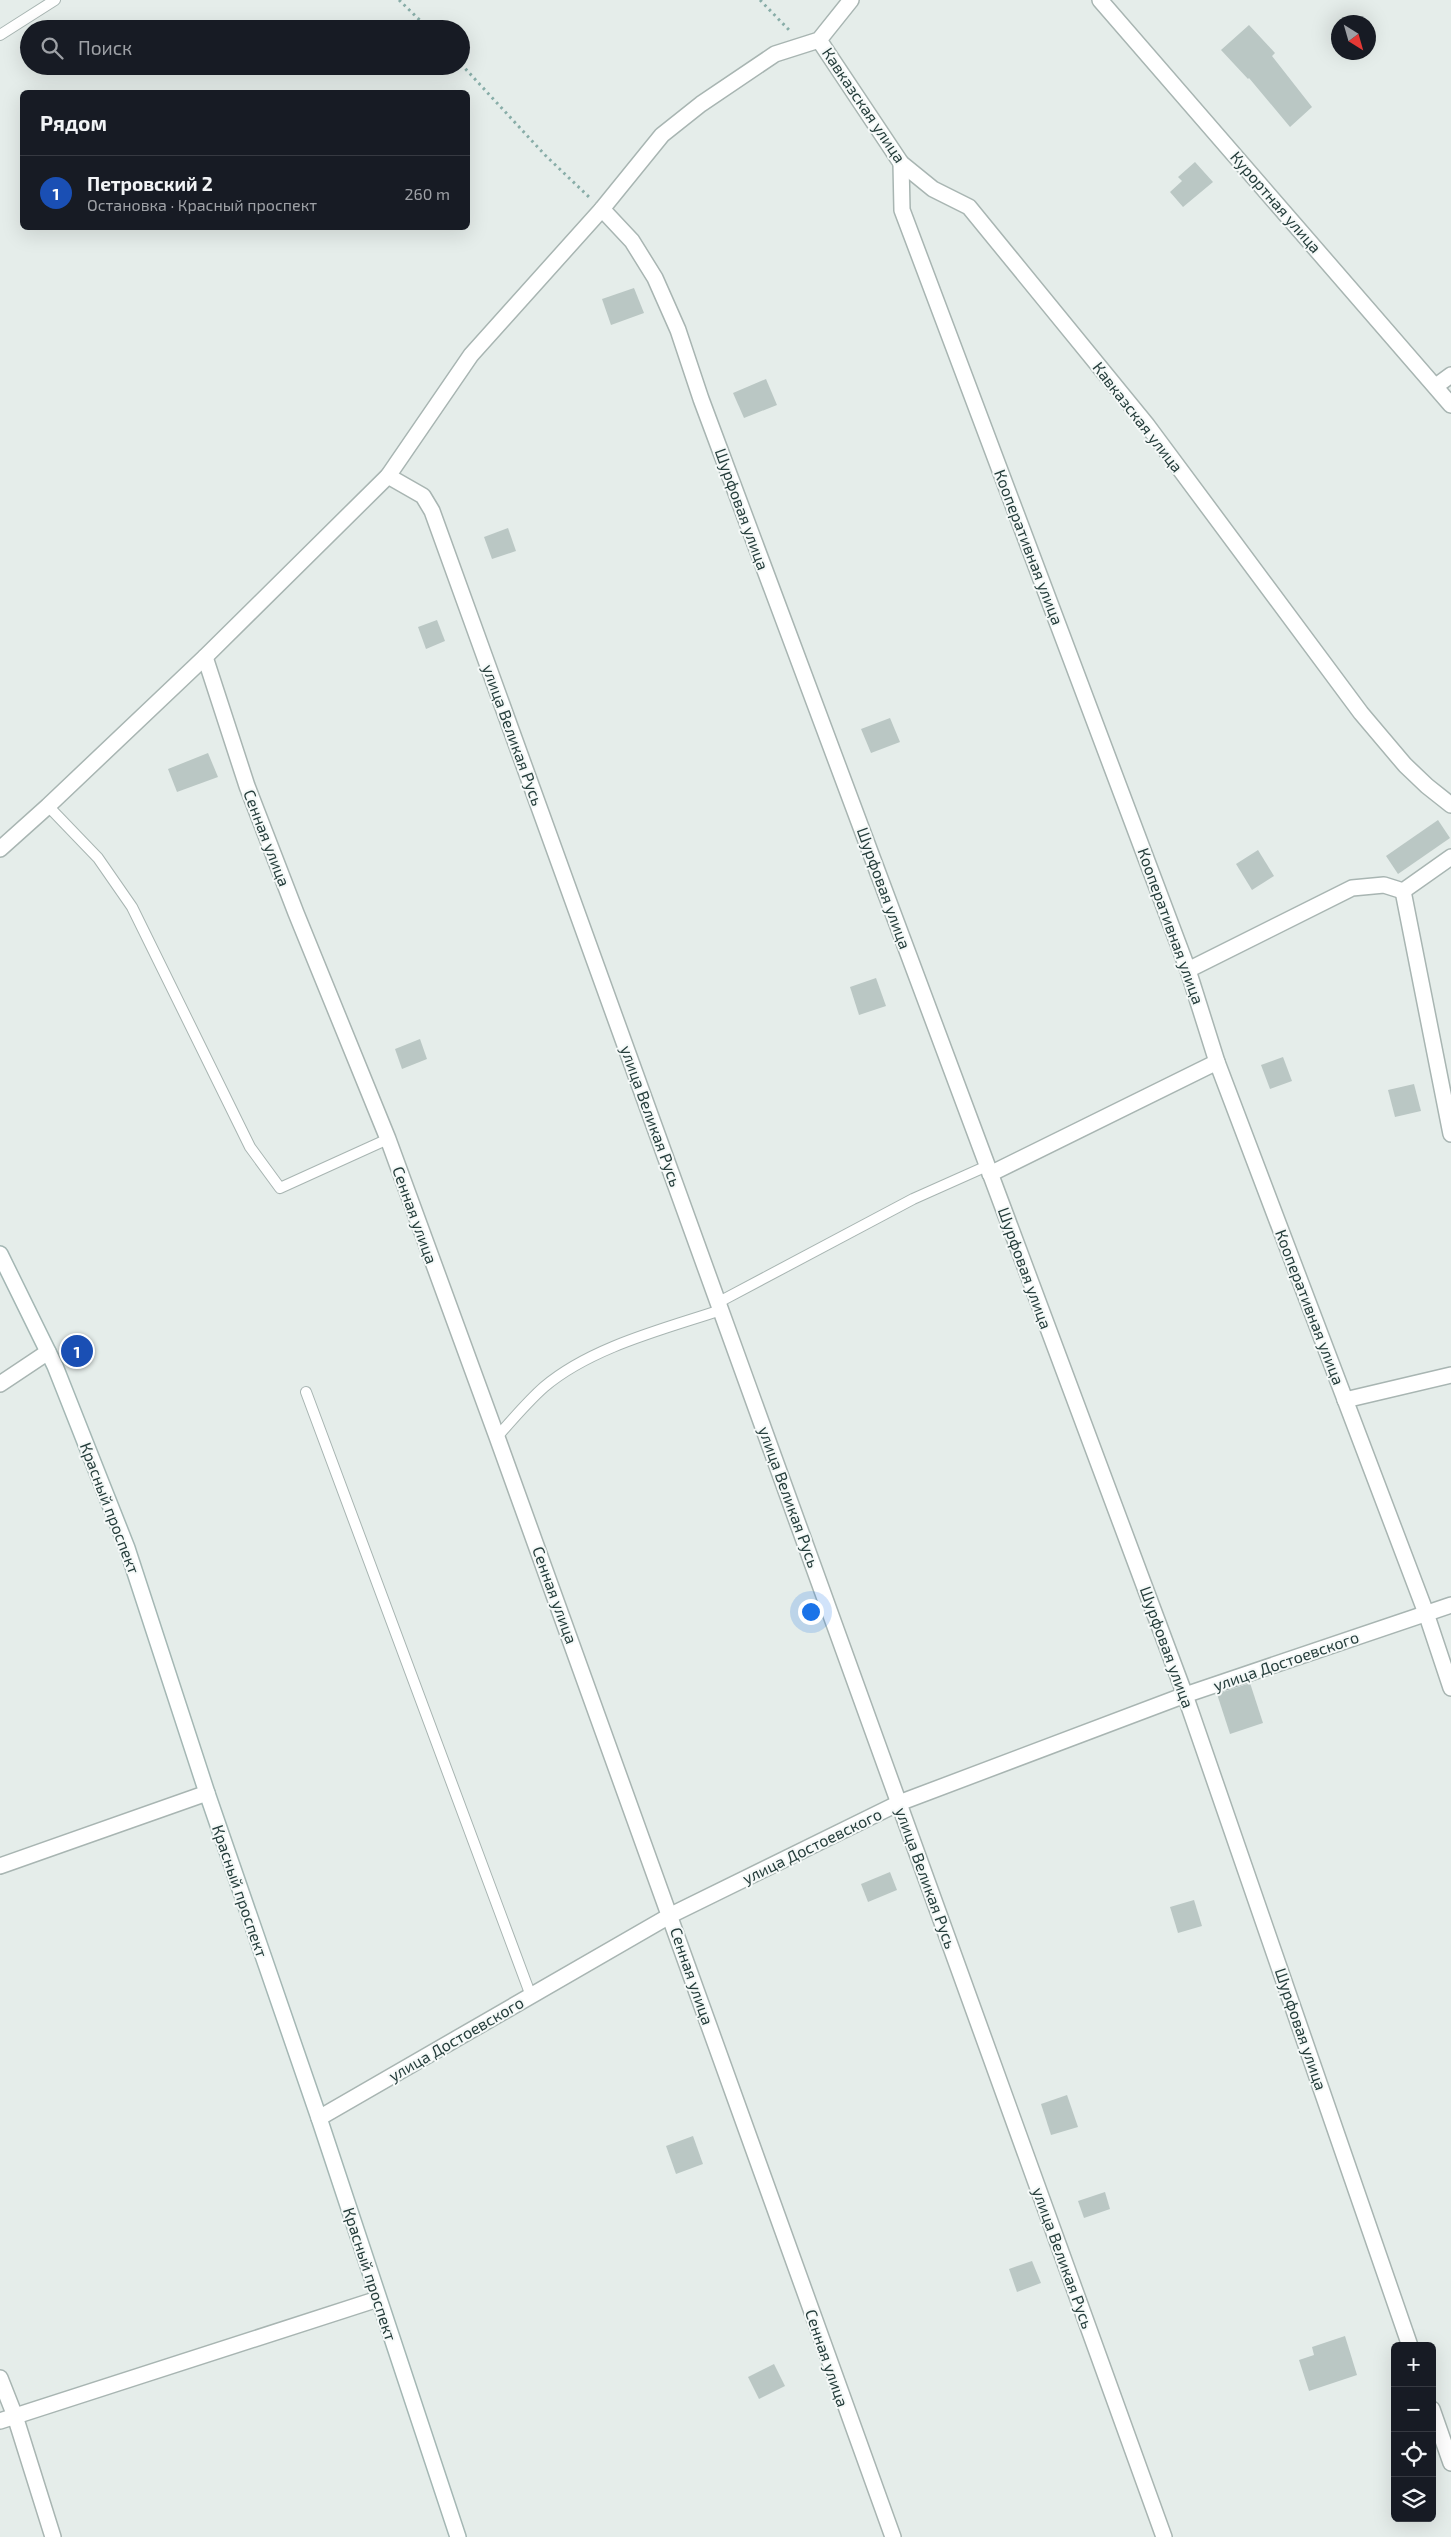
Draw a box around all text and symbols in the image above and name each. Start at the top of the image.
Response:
north arrow [1331,15,1376,60]
search box [20,20,470,75]
icon: search [38,34,66,62]
text: Поиск [78,36,132,59]
street label: Кавказская улица [818,44,910,166]
text: Рядом [40,110,107,135]
street label: Курортная улица [1226,147,1326,257]
text: Петровский 2 [87,172,213,195]
text: 1 [53,184,59,203]
text: 260 m [405,184,450,203]
text: Остановка · Красный проспект [87,195,317,214]
street label: Кавказская улица [1089,358,1187,476]
street label: Шурфовая улица [711,445,773,573]
street label: Кооперативная улица [990,466,1068,628]
street label: улица Великая Русь [478,662,548,808]
street label: Сенная улица [239,787,295,889]
street label: Шурфовая улица [853,824,915,952]
street label: Кооперативная улица [1133,845,1209,1007]
street label: улица Великая Русь [616,1043,686,1189]
street label: Сенная улица [388,1164,442,1266]
street label: Шурфовая улица [994,1204,1056,1332]
street label: Кооперативная улица [1271,1226,1349,1388]
pin: 1 [61,1332,93,1370]
street label: улица Великая Русь [754,1424,824,1570]
street label: Красный проспект [77,1439,144,1576]
street label: Сенная улица [528,1544,582,1646]
street label: Шурфовая улица [1136,1583,1198,1711]
your location [798,1599,824,1625]
street label: улица Достоевского [1211,1627,1361,1695]
street label: улица Достоевского [739,1804,885,1888]
street label: улица Великая Русь [891,1805,961,1951]
street label: Красный проспект [209,1822,272,1960]
street label: Сенная улица [666,1925,718,2027]
street label: Шурфовая улица [1271,1965,1331,2093]
street label: улица Достоевского [385,1992,527,2086]
street label: улица Великая Русь [1028,2185,1098,2331]
street label: Красный проспект [340,2205,401,2343]
street label: Сенная улица [801,2307,853,2409]
map controls [1391,2342,1436,2522]
button: + [1391,2342,1436,2387]
button: − [1391,2387,1436,2432]
button: locate [1391,2432,1436,2477]
button: layers [1391,2477,1436,2522]

